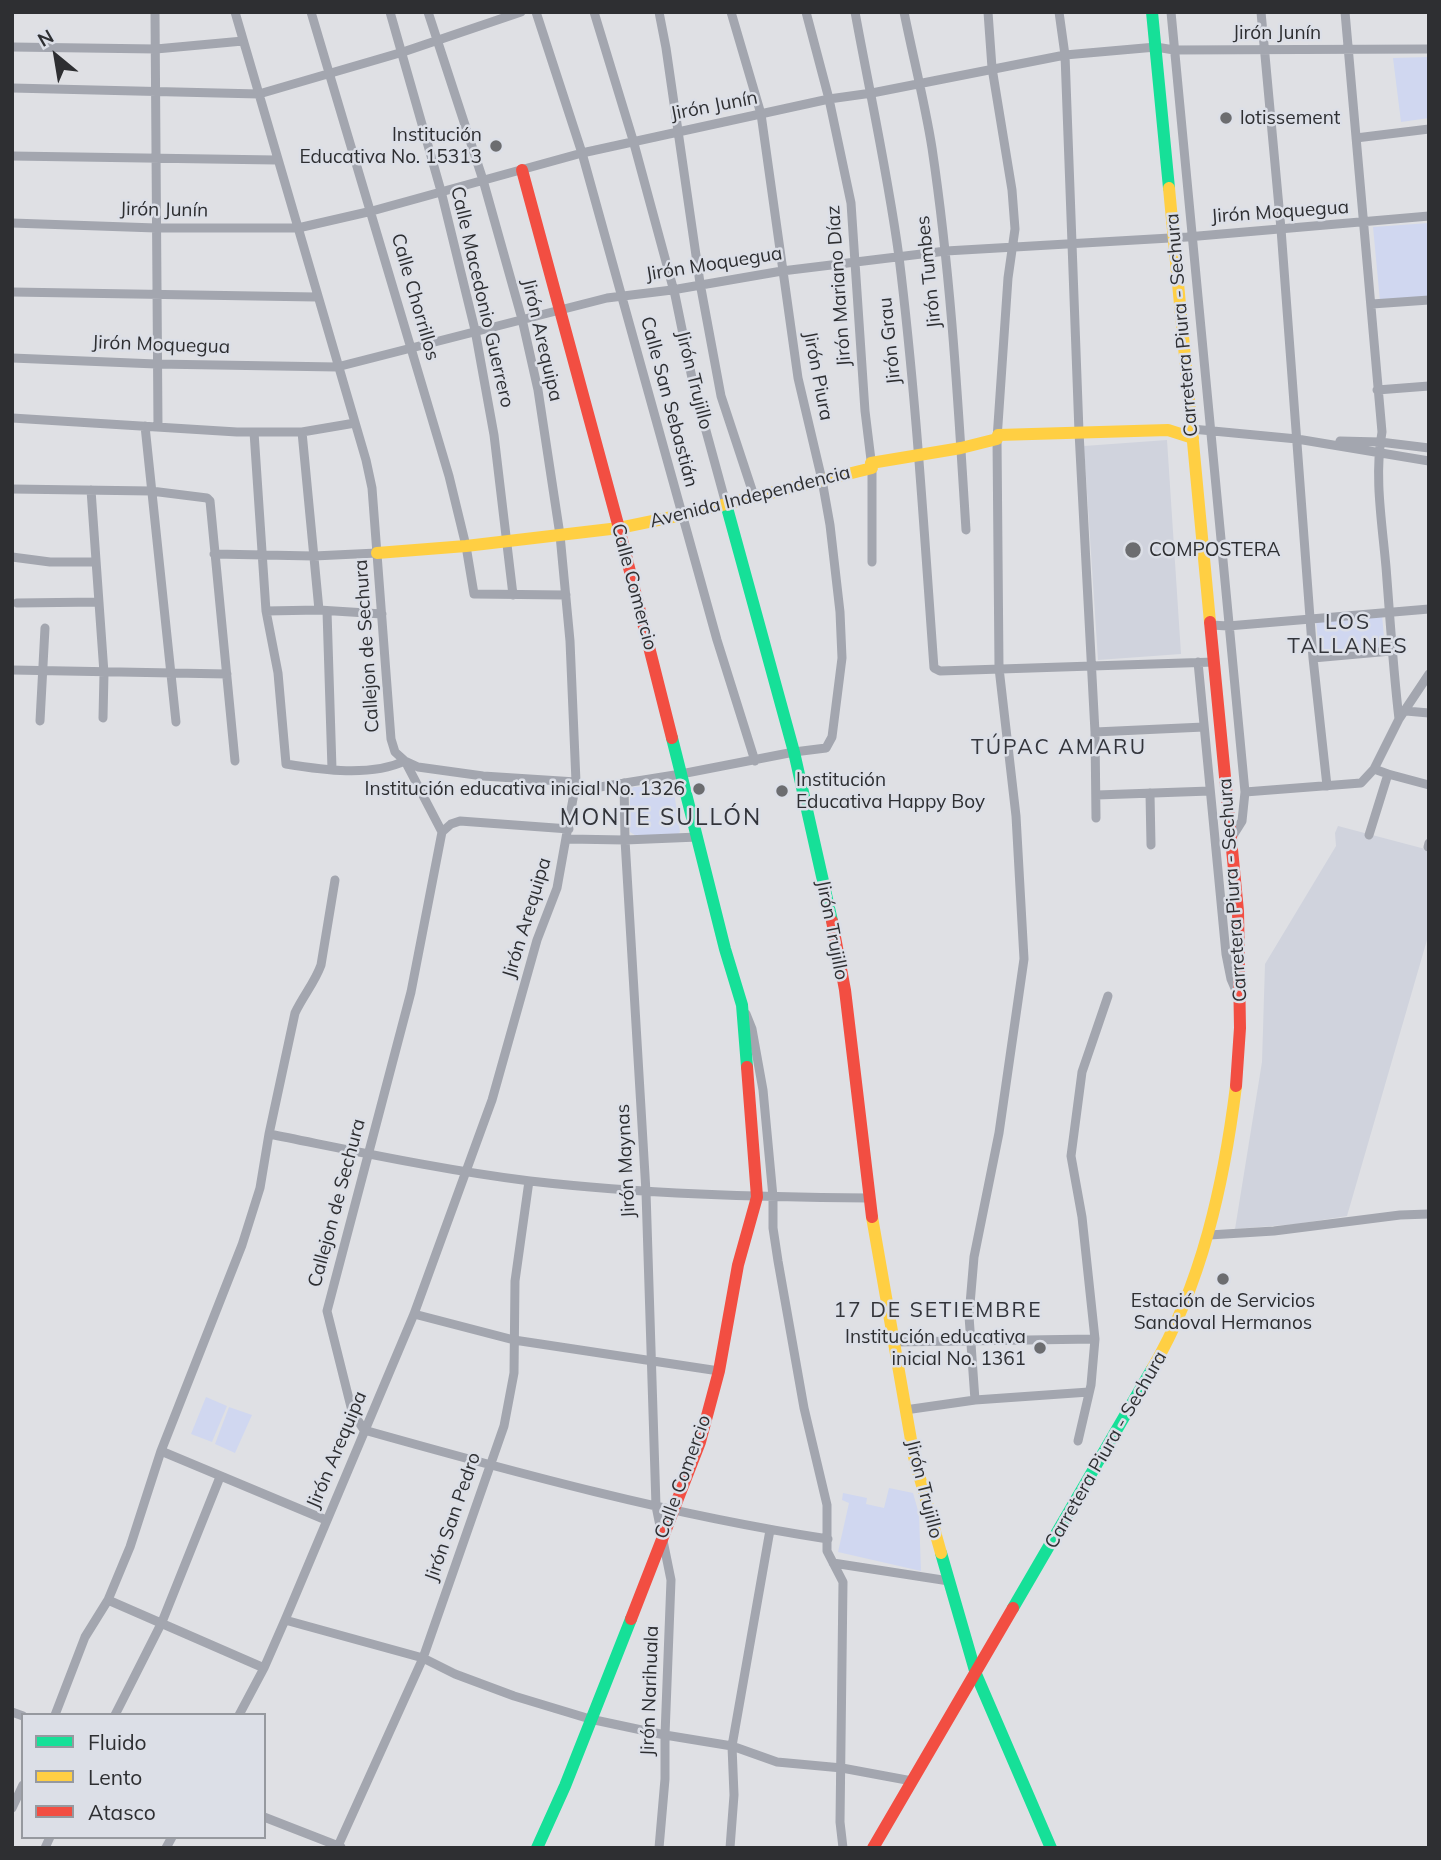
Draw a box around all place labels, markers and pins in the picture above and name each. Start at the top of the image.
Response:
place label: lotissement [1240,107,1340,129]
marker: lotissement [1218,110,1234,126]
place label: Institución Educativa No. 15313 [299,124,482,168]
marker: Institución Educativa No. 15313 [488,138,504,154]
place label: COMPOSTERA [1149,539,1281,561]
marker: COMPOSTERA [1123,540,1143,560]
place label: Institución Educativa Happy Boy [796,769,985,813]
place label: Institución educativa inicial No. 1326 [365,778,685,800]
marker: Institución educativa inicial No. 1326 [691,781,707,797]
marker: Institución Educativa Happy Boy [774,783,790,799]
marker: Estación de Servicios Sandoval Hermanos [1215,1271,1231,1287]
place label: Estación de Servicios Sandoval Hermanos [1131,1290,1315,1334]
place label: Institución educativa inicial No. 1361 [845,1326,1026,1370]
marker: Institución educativa inicial No. 1361 [1032,1340,1048,1356]

